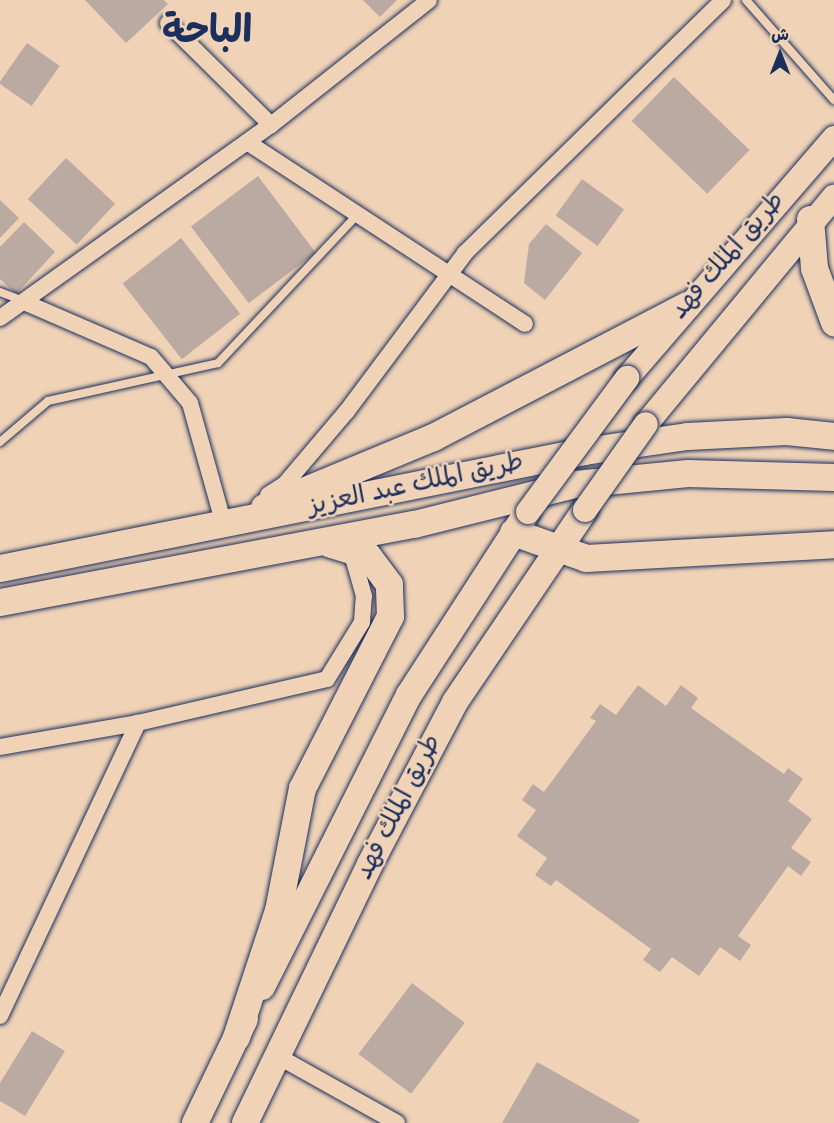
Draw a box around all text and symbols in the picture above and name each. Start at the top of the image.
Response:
district label: الباحة [162,11,252,57]
north arrow [750,24,810,84]
text: ش [771,24,789,48]
street label: طريق الملك فهد [665,187,793,327]
street label: طريق الملك عبد العزيز [305,448,527,524]
street label: طريق الملك فهد [350,730,450,886]

